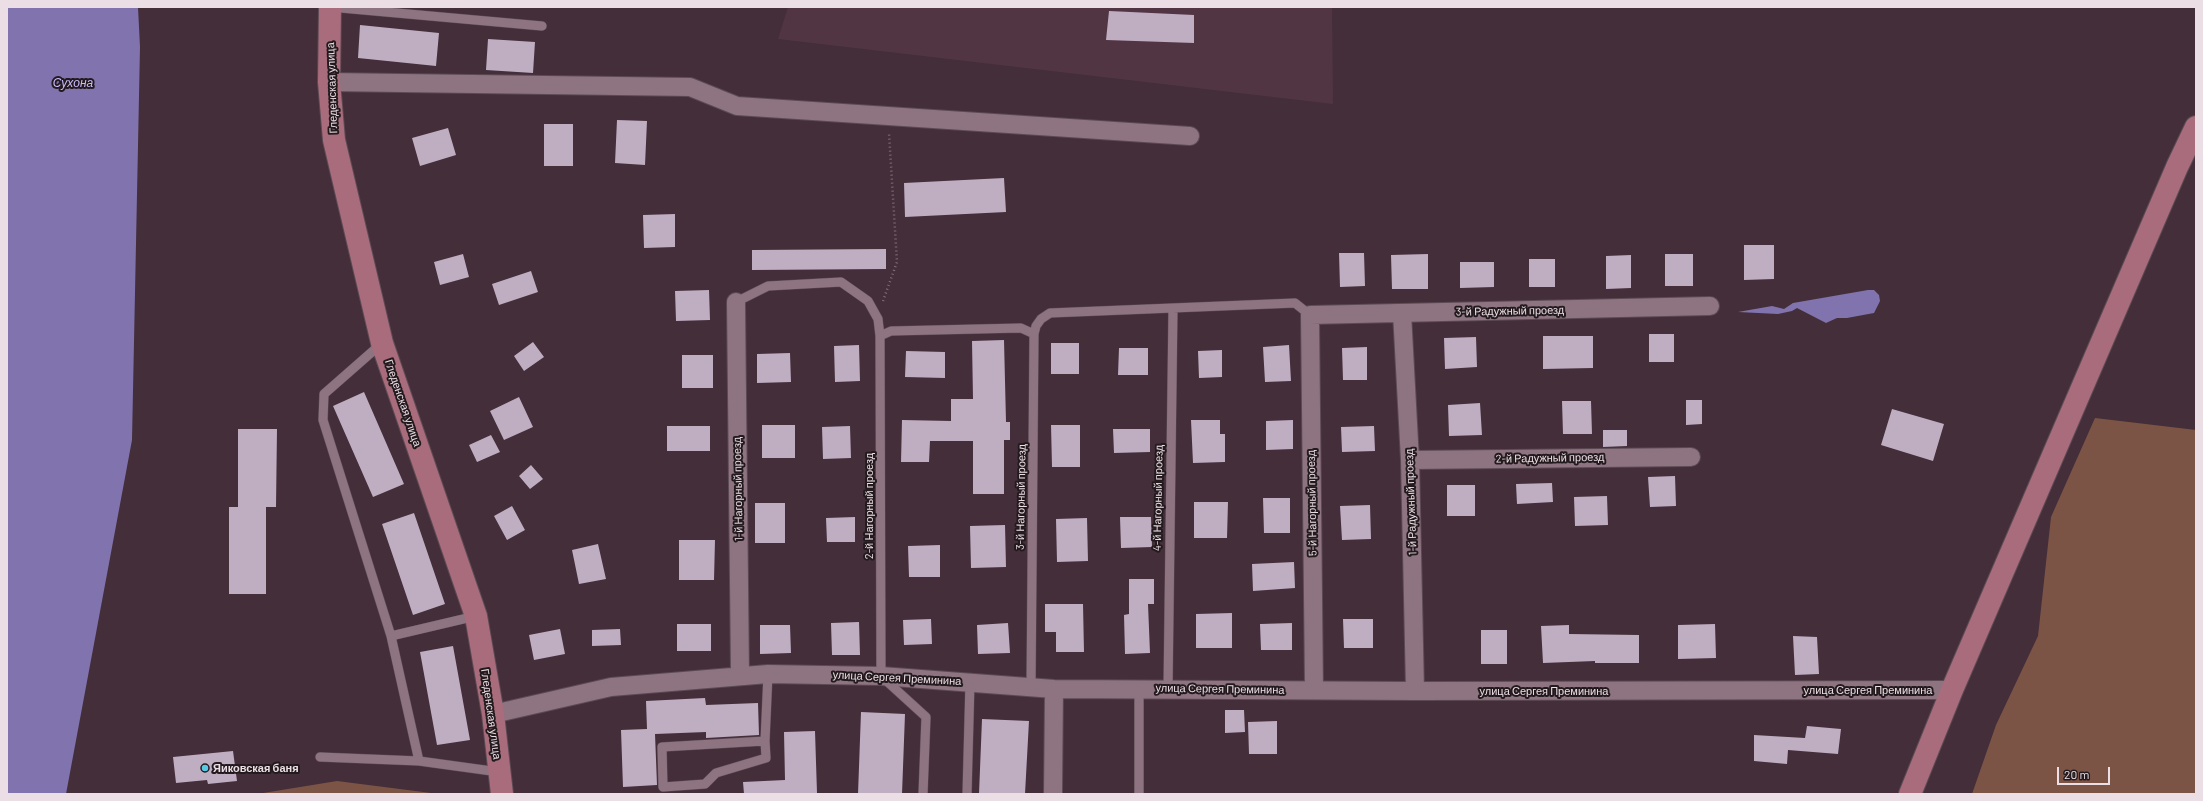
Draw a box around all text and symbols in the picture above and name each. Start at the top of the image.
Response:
street label: Гледенская улица [324,42,340,134]
water label: Сухона [53,76,93,90]
street label: 3-й Радужный проезд [1456,303,1564,319]
street label: Гледенская улица [382,358,424,448]
street label: 1-й Нагорный проезд [730,437,746,541]
street label: 3-й Нагорный проезд [1013,444,1029,550]
street label: 4-й Нагорный проезд [1150,445,1166,551]
street label: 1-й Радужный проезд [1403,448,1419,556]
street label: 5-й Нагорный проезд [1304,450,1320,556]
street label: 2-й Радужный проезд [1496,450,1604,466]
street label: 2-й Нагорный проезд [862,453,876,559]
street label: Гледенская улица [478,668,504,760]
street label: улица Сергея Преминина [832,668,962,688]
street label: улица Сергея Преминина [1155,681,1285,697]
street label: улица Сергея Преминина [1804,683,1932,697]
street label: улица Сергея Преминина [1480,684,1608,698]
scale bar [2059,759,2112,785]
place label: Яиковская баня [213,761,299,775]
marker: Яиковская баня [200,763,210,773]
text: 20 m [2064,767,2090,781]

